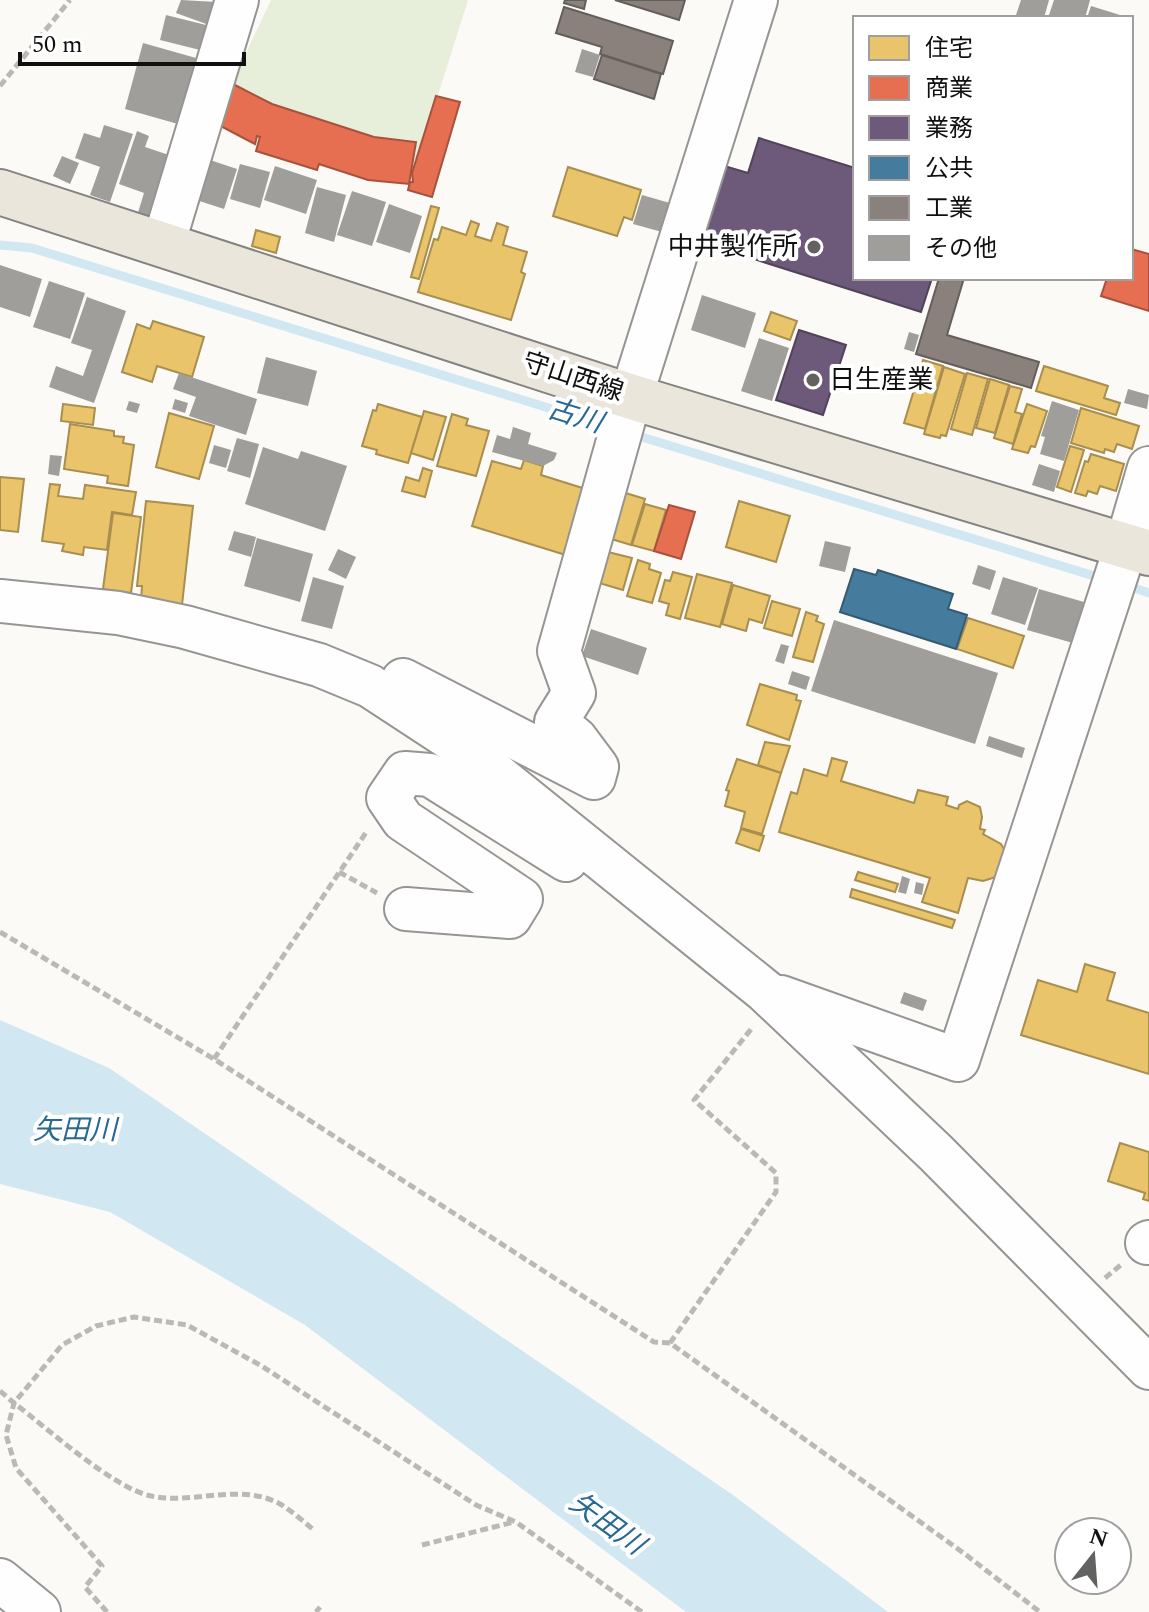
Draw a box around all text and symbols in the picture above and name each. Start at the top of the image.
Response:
scale bar [20,16,244,66]
legend [853,16,1133,280]
text: 50 m [32,27,83,63]
text: 住宅 [925,31,973,67]
text: 商業 [925,71,973,107]
text: 業務 [925,111,973,147]
text: 公共 [925,151,973,187]
text: 工業 [925,191,973,227]
place label: 中井製作所 [668,227,798,267]
text: その他 [925,231,997,267]
marker: 中井製作所 [805,238,823,256]
street label: 守山西線 [517,342,629,412]
place label: 日生産業 [829,360,933,400]
marker: 日生産業 [804,371,822,389]
water label: 古川 [542,387,611,446]
water label: 矢田川 [33,1109,120,1152]
water label: 矢田川 [560,1482,656,1568]
north arrow [1053,1516,1133,1596]
text: N [1085,1520,1112,1557]

